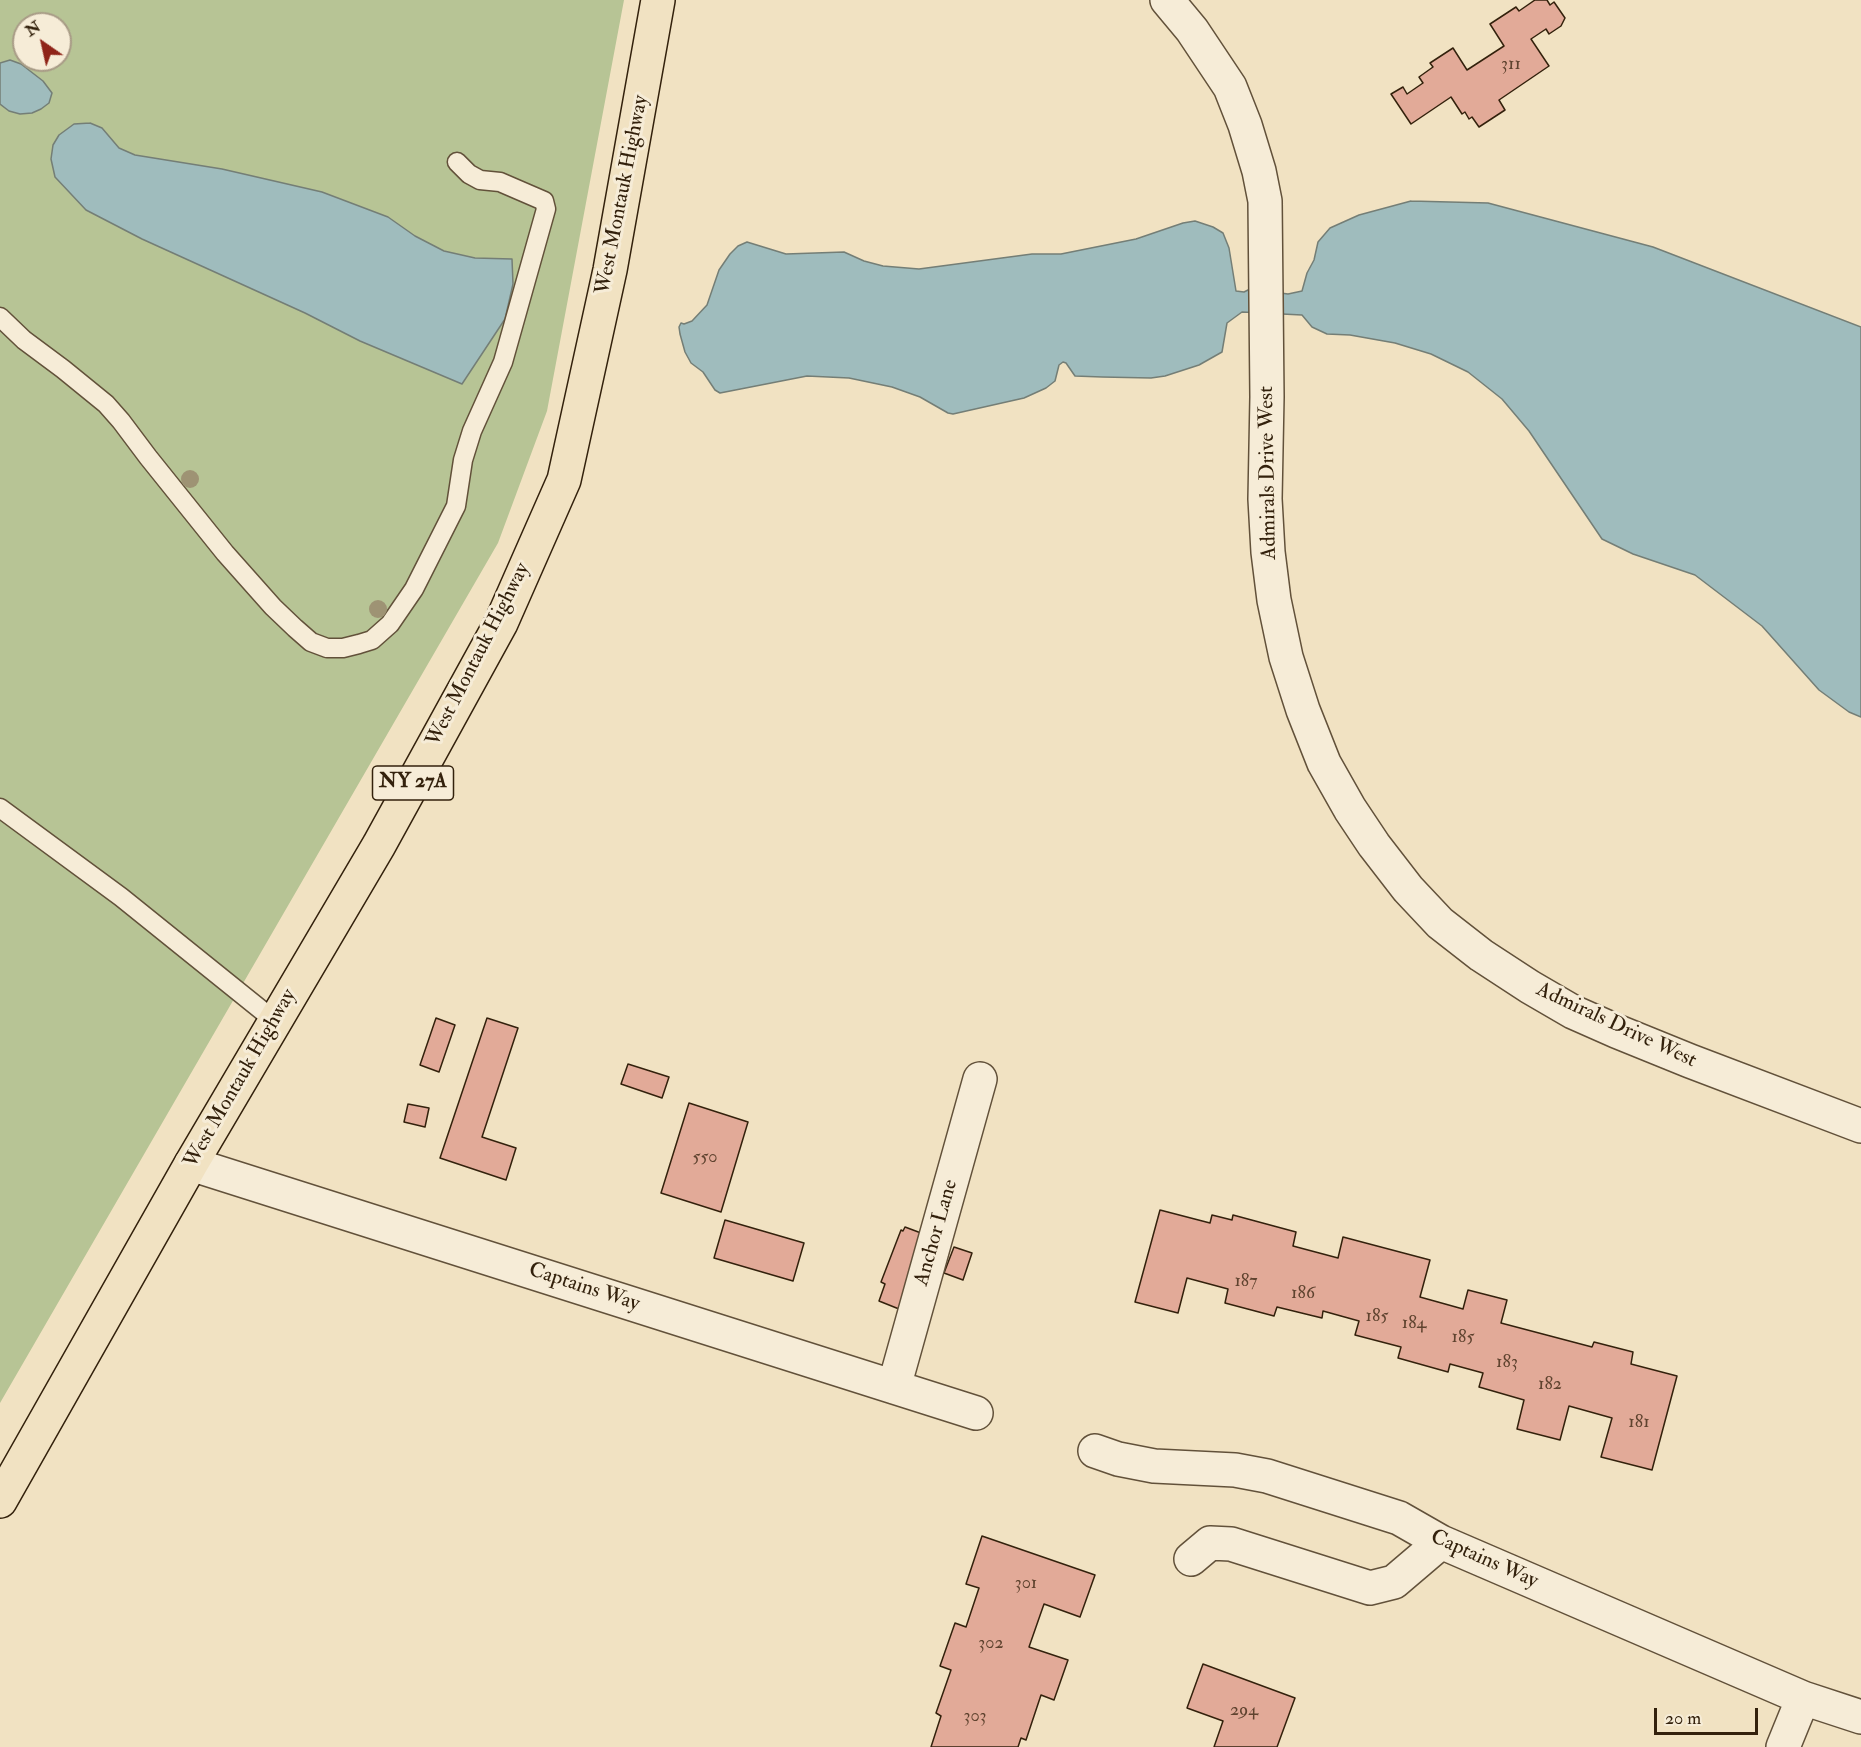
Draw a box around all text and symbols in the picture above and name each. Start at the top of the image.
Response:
north arrow [12,12,72,72]
text: N [22,16,45,41]
house number: 311 [1501,54,1521,76]
street label: West Montauk Highway [591,93,655,297]
street label: Admirals Drive West [1255,386,1283,560]
street label: West Montauk Highway [422,559,536,751]
road number: NY 27A [372,766,454,800]
street label: Admirals Drive West [1532,978,1700,1074]
street label: West Montauk Highway [179,985,303,1173]
house number: 550 [693,1147,717,1169]
street label: Anchor Lane [910,1177,964,1289]
street label: Captains Way [525,1258,643,1318]
house number: 187 [1234,1271,1258,1293]
house number: 186 [1291,1283,1315,1305]
house number: 185 [1366,1306,1388,1328]
house number: 184 [1402,1313,1426,1335]
house number: 185 [1452,1327,1474,1349]
house number: 183 [1496,1352,1518,1374]
house number: 182 [1538,1374,1562,1396]
house number: 181 [1628,1412,1650,1434]
street label: Captains Way [1426,1525,1542,1595]
house number: 301 [1015,1573,1037,1595]
house number: 302 [978,1633,1004,1655]
scale bar [1657,1696,1760,1734]
house number: 294 [1230,1700,1258,1722]
house number: 303 [963,1706,987,1728]
text: 20 m [1665,1707,1701,1730]

